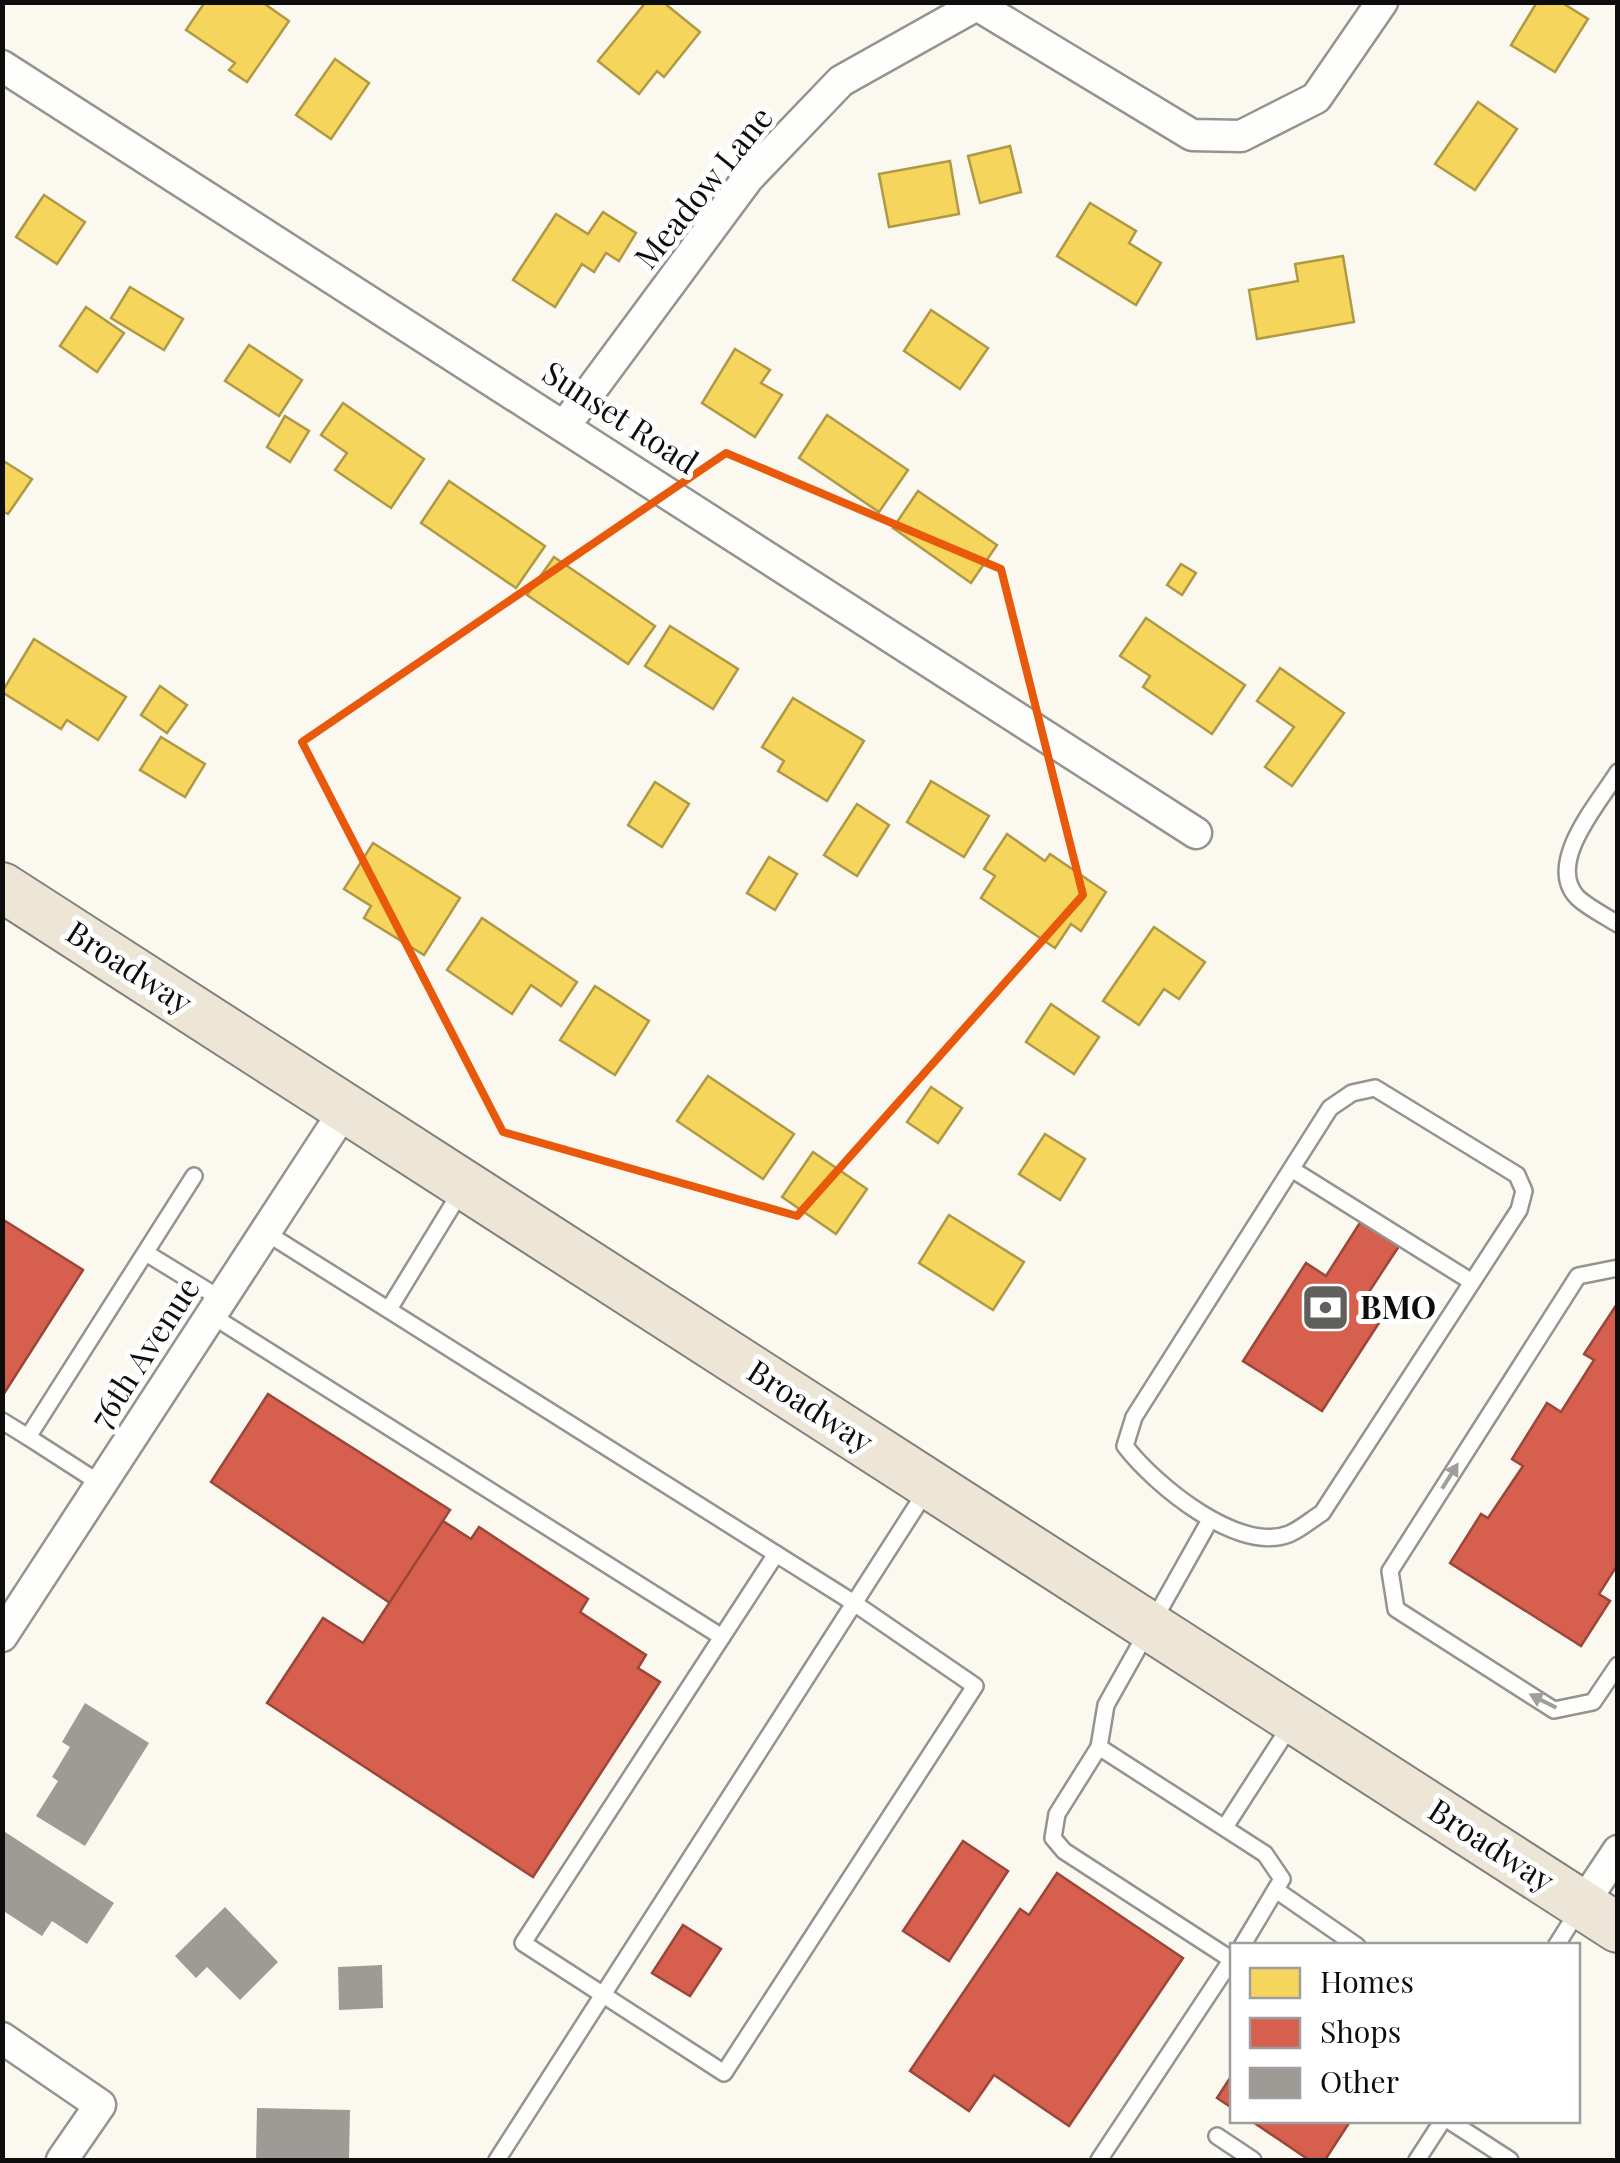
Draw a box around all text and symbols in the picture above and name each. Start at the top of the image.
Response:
street label: Meadow Lane [623,96,781,277]
street label: Sunset Road [535,350,707,482]
street label: Broadway [59,909,202,1023]
street label: 76th Avenue [78,1268,208,1436]
bank icon: BMO [1299,1282,1351,1334]
place label: BMO [1360,1284,1436,1327]
street label: Broadway [740,1348,883,1462]
one-way arrow [1441,1463,1459,1490]
one-way arrow [1528,1693,1557,1710]
street label: Broadway [1421,1787,1564,1901]
legend [1230,1943,1580,2123]
text: Homes [1320,1961,1414,2001]
text: Shops [1320,2011,1401,2051]
text: Other [1320,2061,1399,2101]

